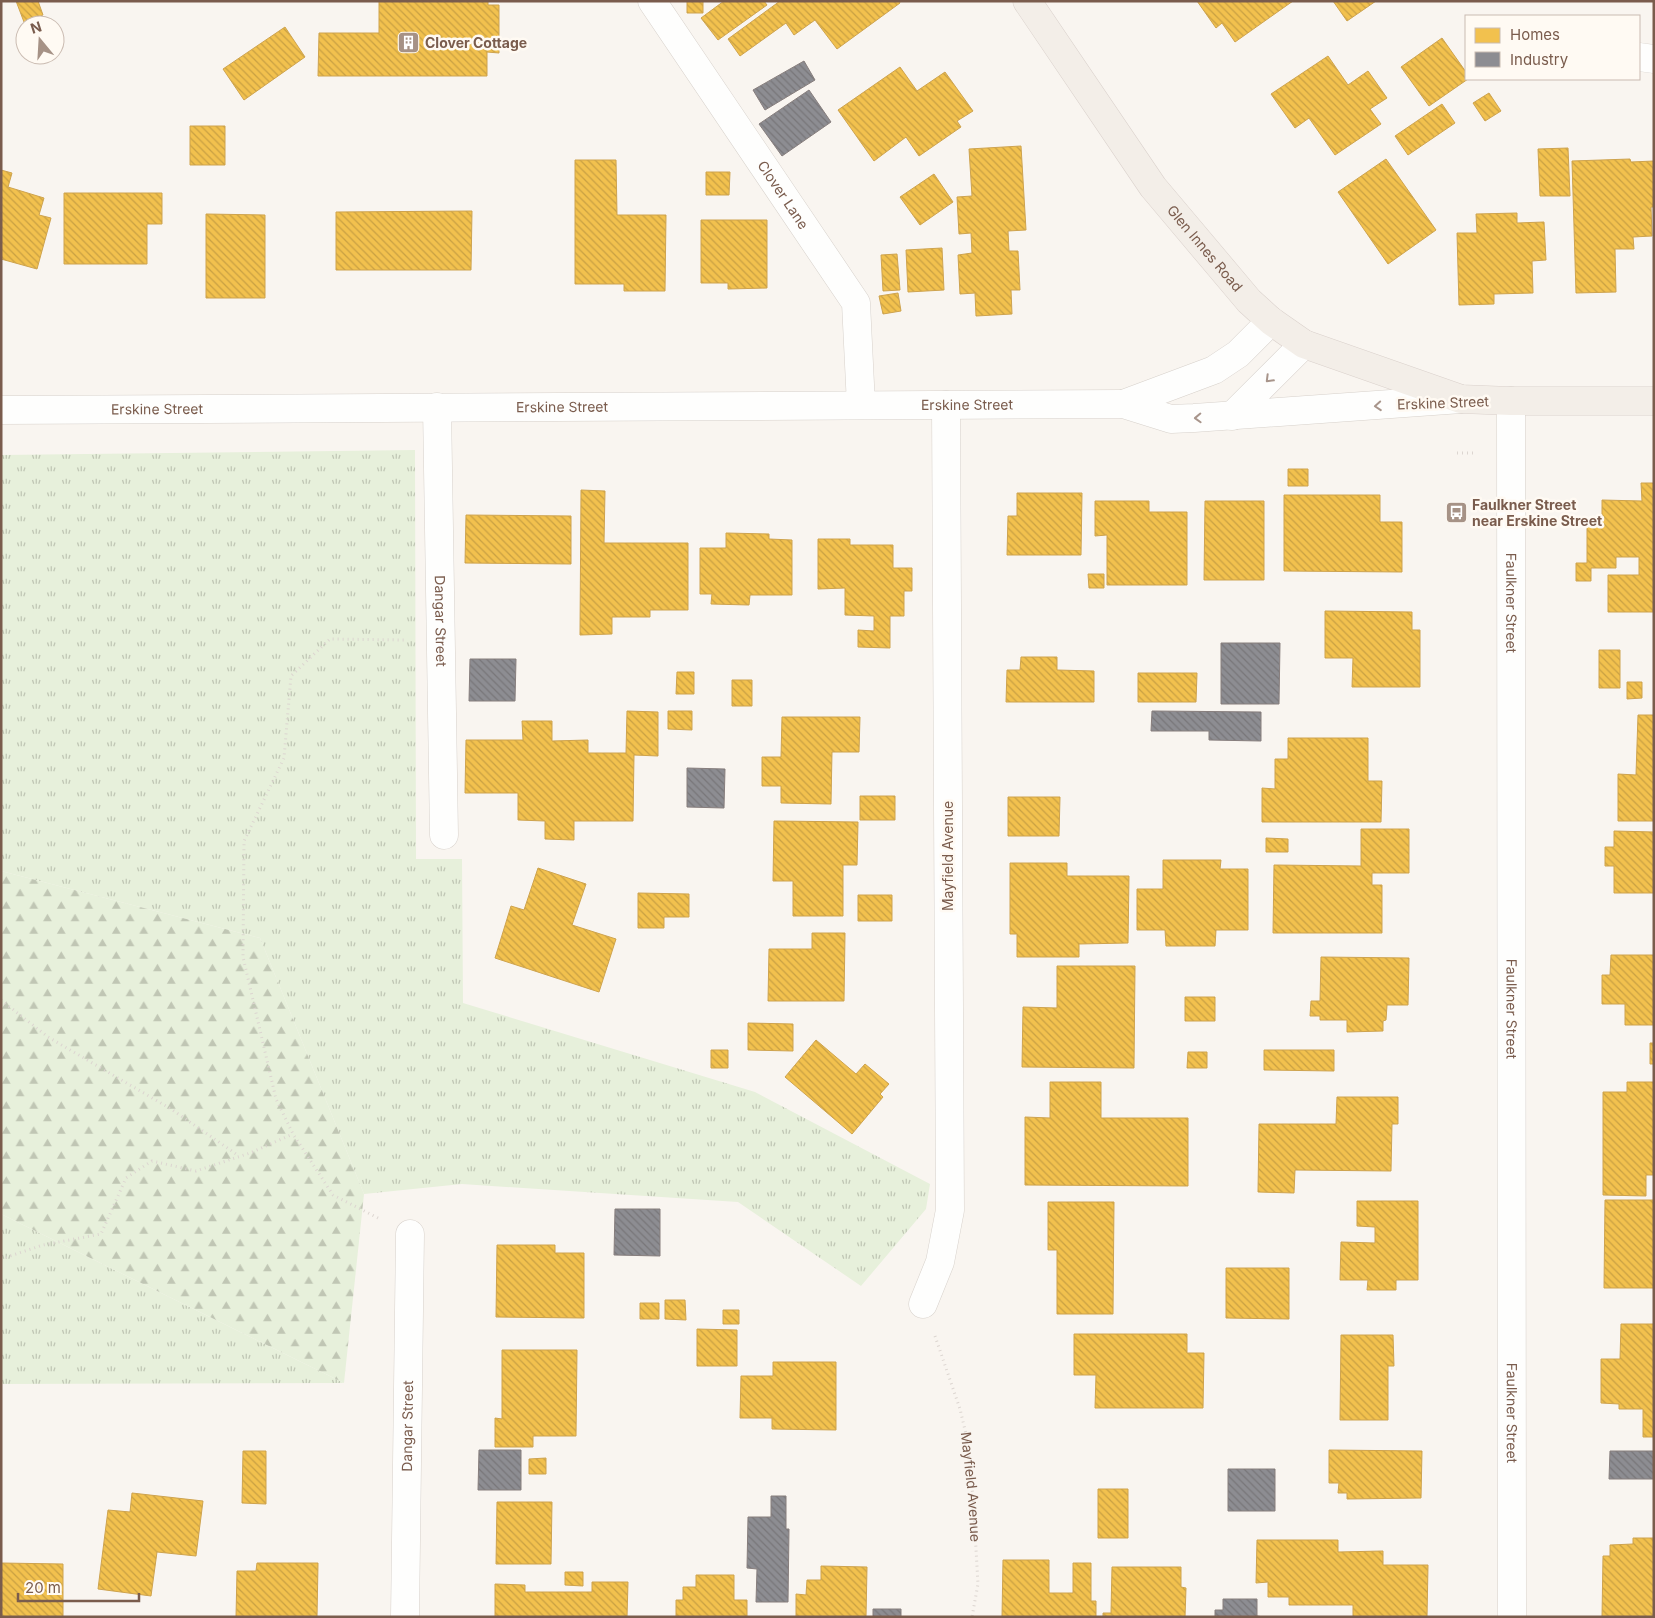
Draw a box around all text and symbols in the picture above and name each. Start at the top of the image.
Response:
north arrow [15,15,65,65]
legend [1465,15,1640,80]
text: N [28,17,44,37]
text: Homes [1510,25,1560,44]
building icon: Clover Cottage [397,31,421,55]
place label: Clover Cottage [425,34,527,51]
text: Industry [1510,50,1569,69]
street label: Clover Lane [754,157,813,232]
street label: Glen Innes Road [1164,201,1246,295]
one-way arrow [1266,373,1275,382]
street label: Erskine Street [1397,392,1490,413]
street label: Erskine Street [921,396,1013,413]
street label: Erskine Street [516,398,609,415]
street label: Erskine Street [111,400,204,417]
one-way arrow [1374,400,1382,411]
one-way arrow [1194,413,1202,423]
place label: Faulkner Street near Erskine Street [1472,496,1602,529]
bus stop icon: Faulkner Street near Erskine Street [1444,501,1468,525]
street label: Faulkner Street [1503,553,1520,654]
street label: Dangar Street [432,575,450,667]
street label: Mayfield Avenue [939,801,956,911]
street label: Faulkner Street [1503,959,1521,1060]
street label: Faulkner Street [1504,1363,1521,1464]
street label: Dangar Street [398,1380,416,1472]
street label: Mayfield Avenue [958,1431,985,1542]
scale bar [18,1570,139,1602]
text: 20 m [25,1578,61,1597]

